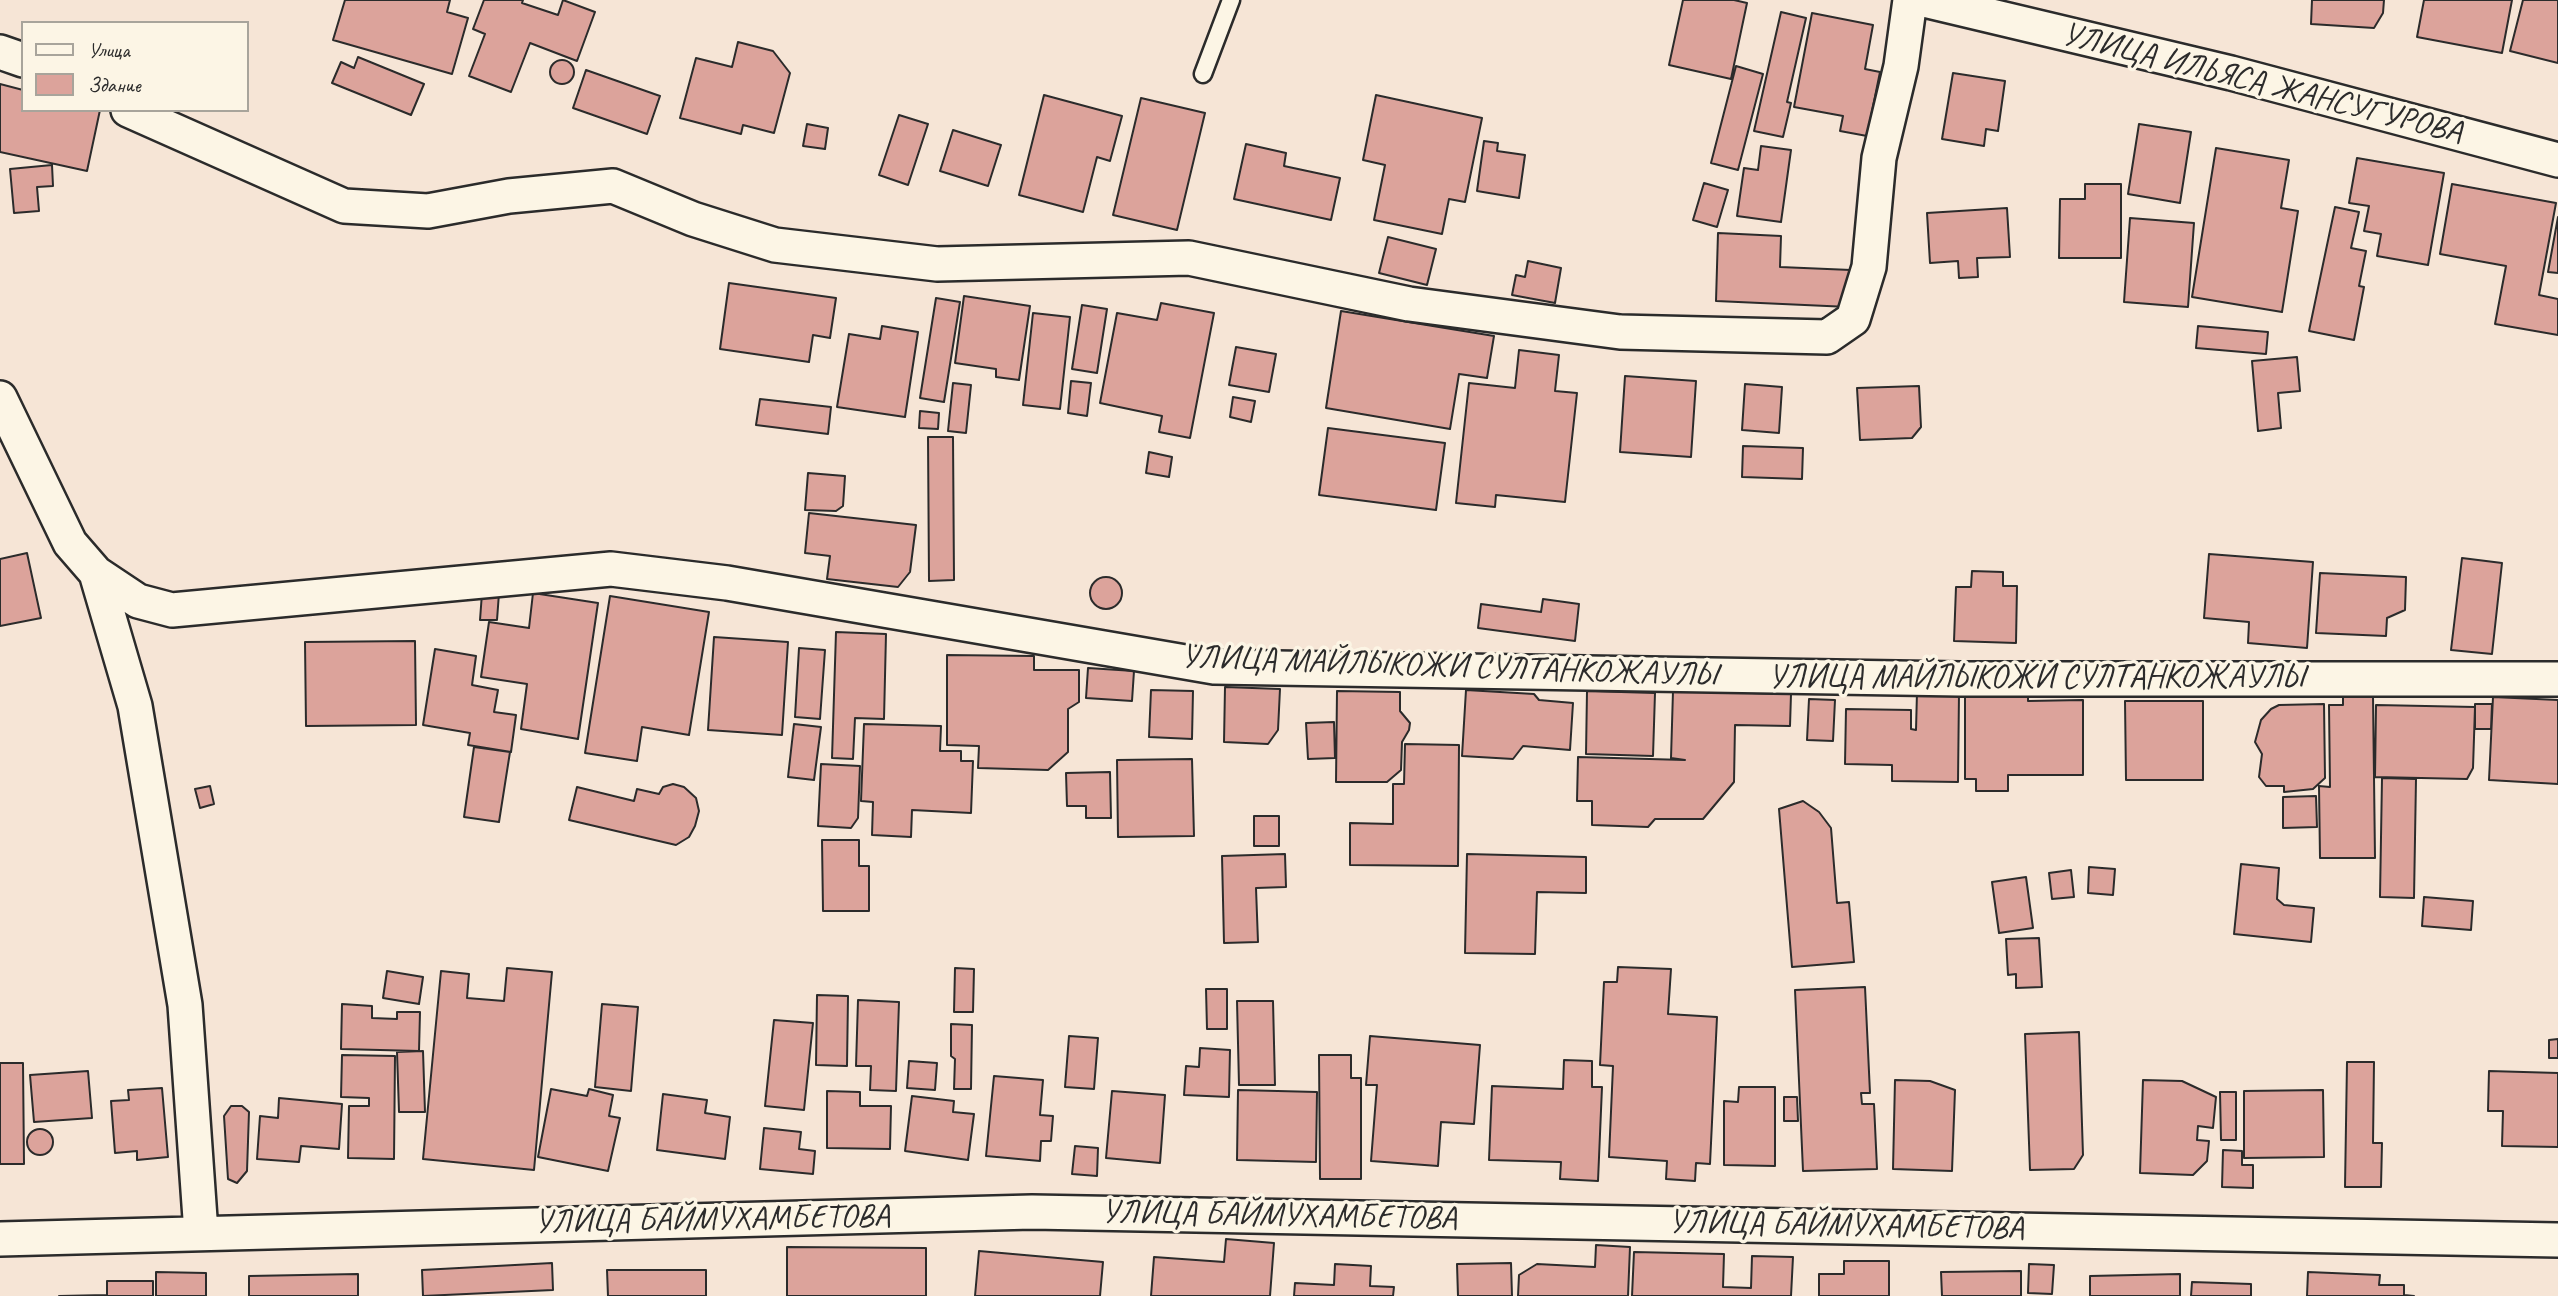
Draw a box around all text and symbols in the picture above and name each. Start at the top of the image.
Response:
street label: УЛИЦА ИЛЬЯСА ЖАНСУГУРОВА [2058,15,2466,153]
legend [21,21,248,112]
text: Улица [88,37,130,63]
text: Здание [88,72,141,98]
street label: УЛИЦА МАЙЛЫКОЖИ СУЛТАНКОЖАУЛЫ [1180,638,1718,696]
street label: УЛИЦА МАЙЛЫКОЖИ СУЛТАНКОЖАУЛЫ [1768,658,2304,698]
street label: УЛИЦА БАЙМУХАМБЕТОВА [1101,1193,1457,1239]
street label: УЛИЦА БАЙМУХАМБЕТОВА [534,1197,890,1243]
street label: УЛИЦА БАЙМУХАМБЕТОВА [1668,1203,2024,1249]

